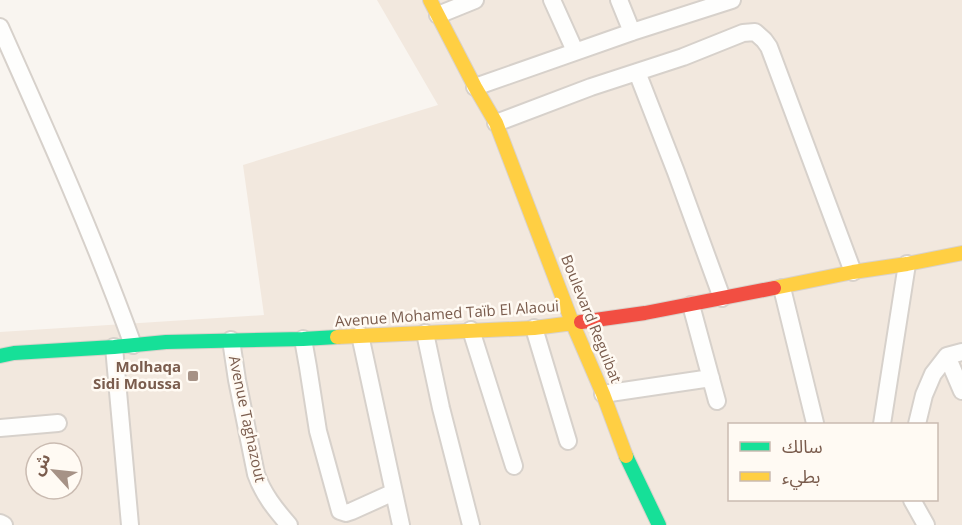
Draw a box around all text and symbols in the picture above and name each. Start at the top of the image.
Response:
street label: Boulevard Reguibat [557,251,627,386]
street label: Avenue Mohamed Taïb El Alaoui [334,295,560,331]
street label: Avenue Taghazout [225,354,271,484]
place label: Molhaqa Sidi Moussa [93,356,181,393]
marker: Molhaqa Sidi Moussa [186,369,200,383]
legend [728,423,938,501]
text: سالك [782,434,823,458]
north arrow [24,441,84,501]
text: ش [26,449,55,479]
text: بطيء [782,464,820,490]

